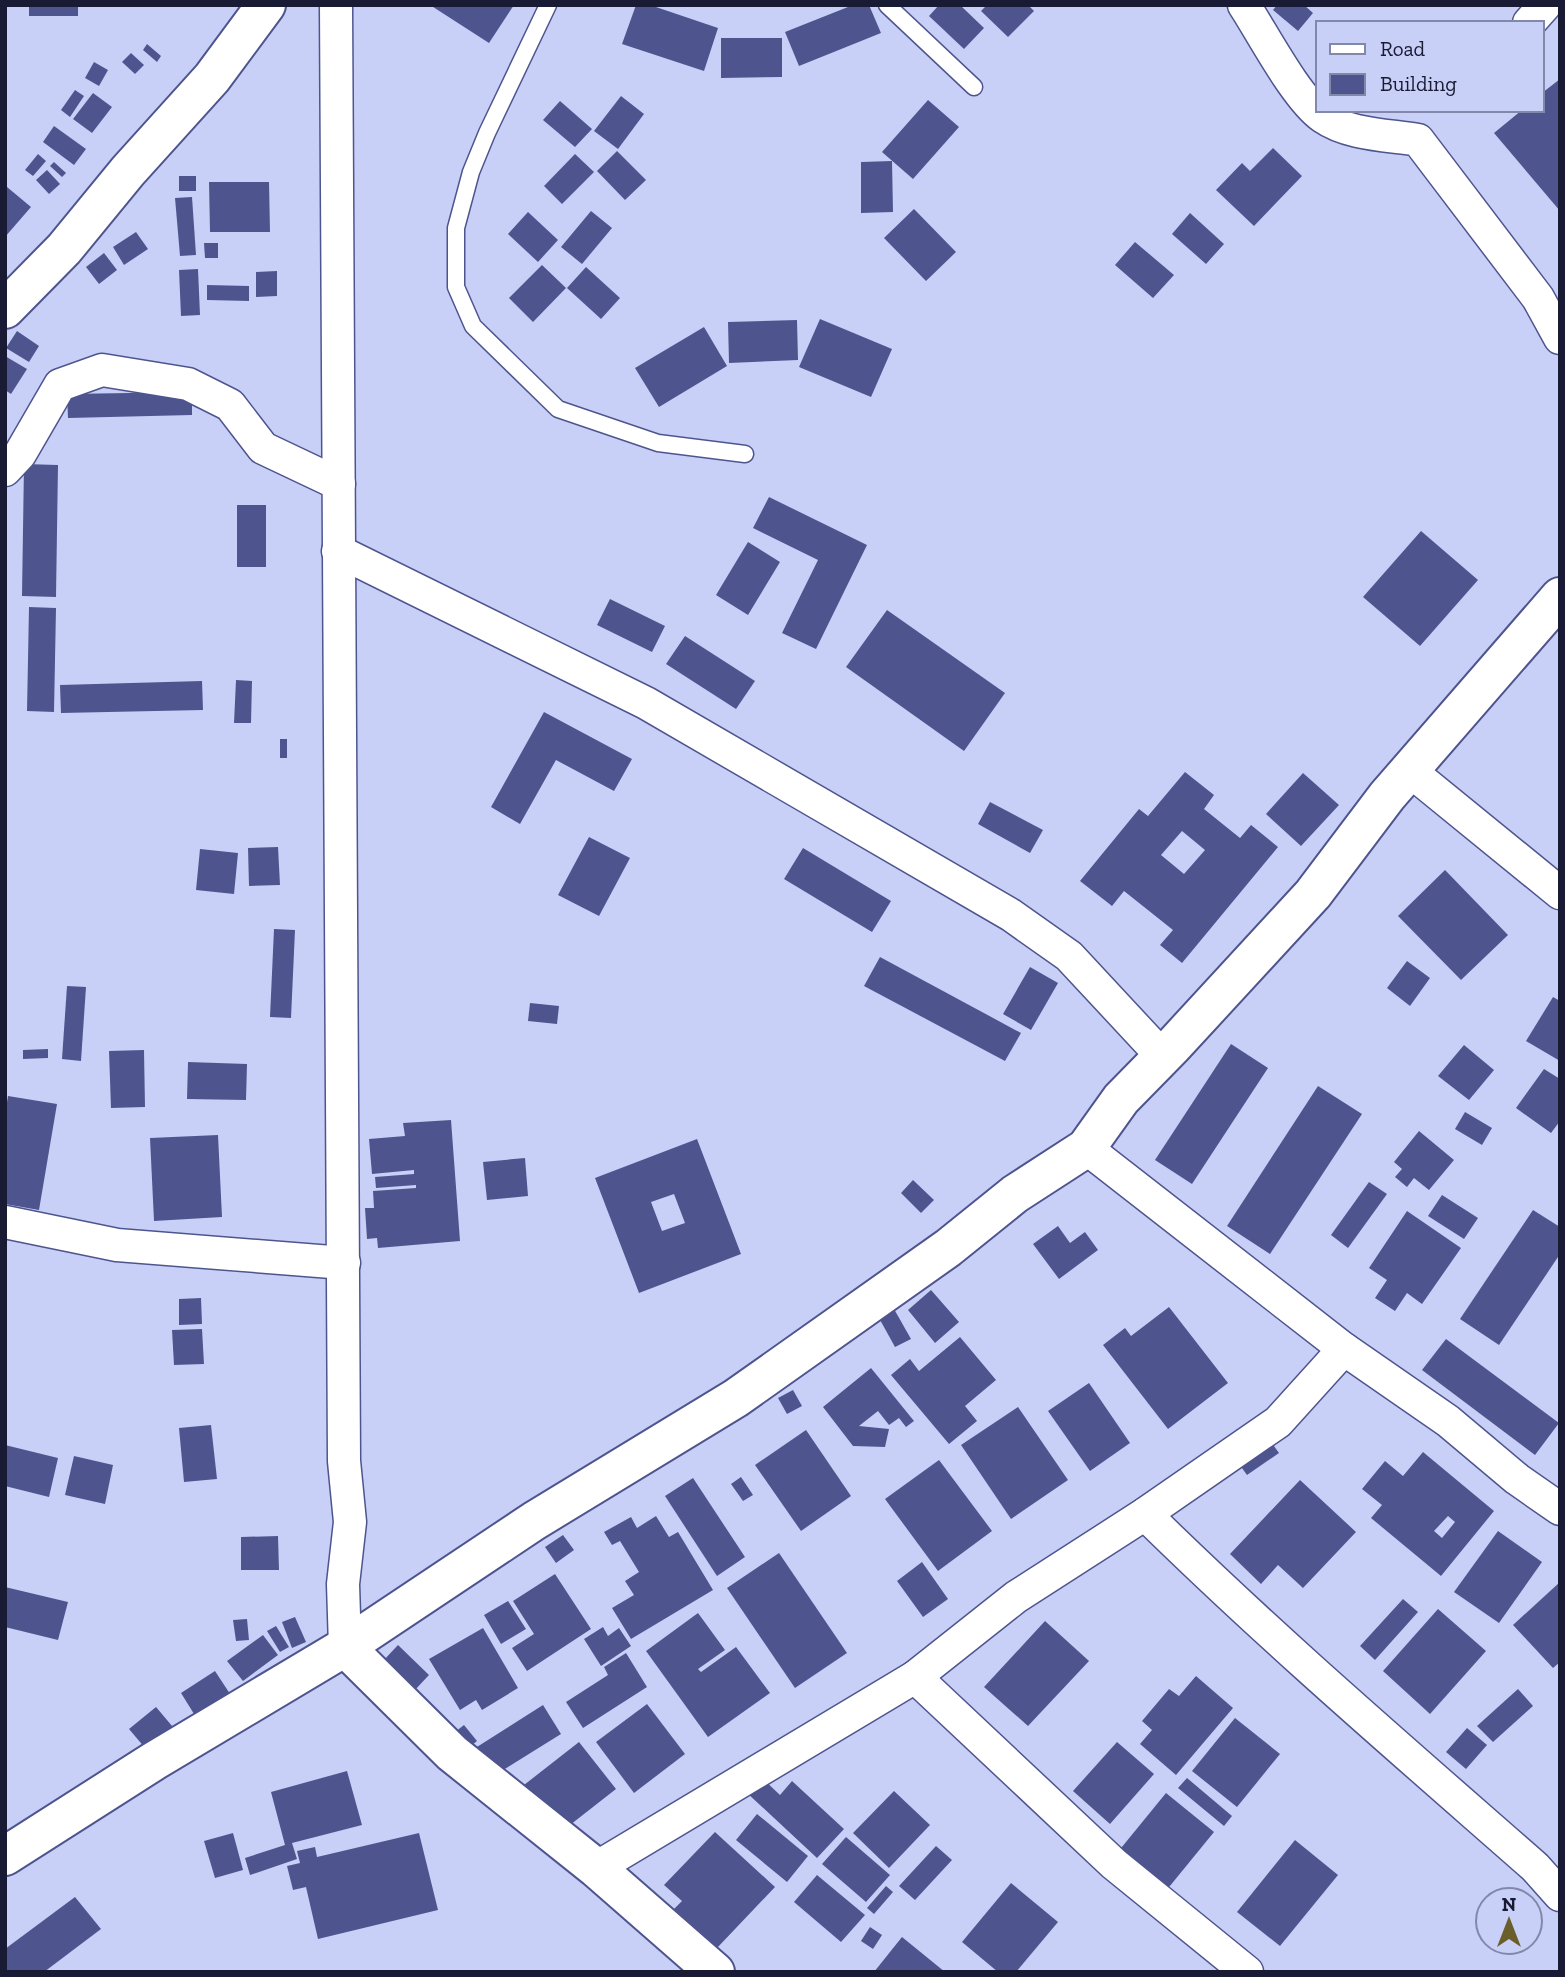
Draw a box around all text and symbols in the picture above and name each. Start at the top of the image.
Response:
legend [1316,21,1544,112]
text: Road [1380,36,1426,61]
text: Building [1380,71,1457,96]
north arrow [1474,1886,1544,1956]
text: N [1502,1893,1516,1916]

